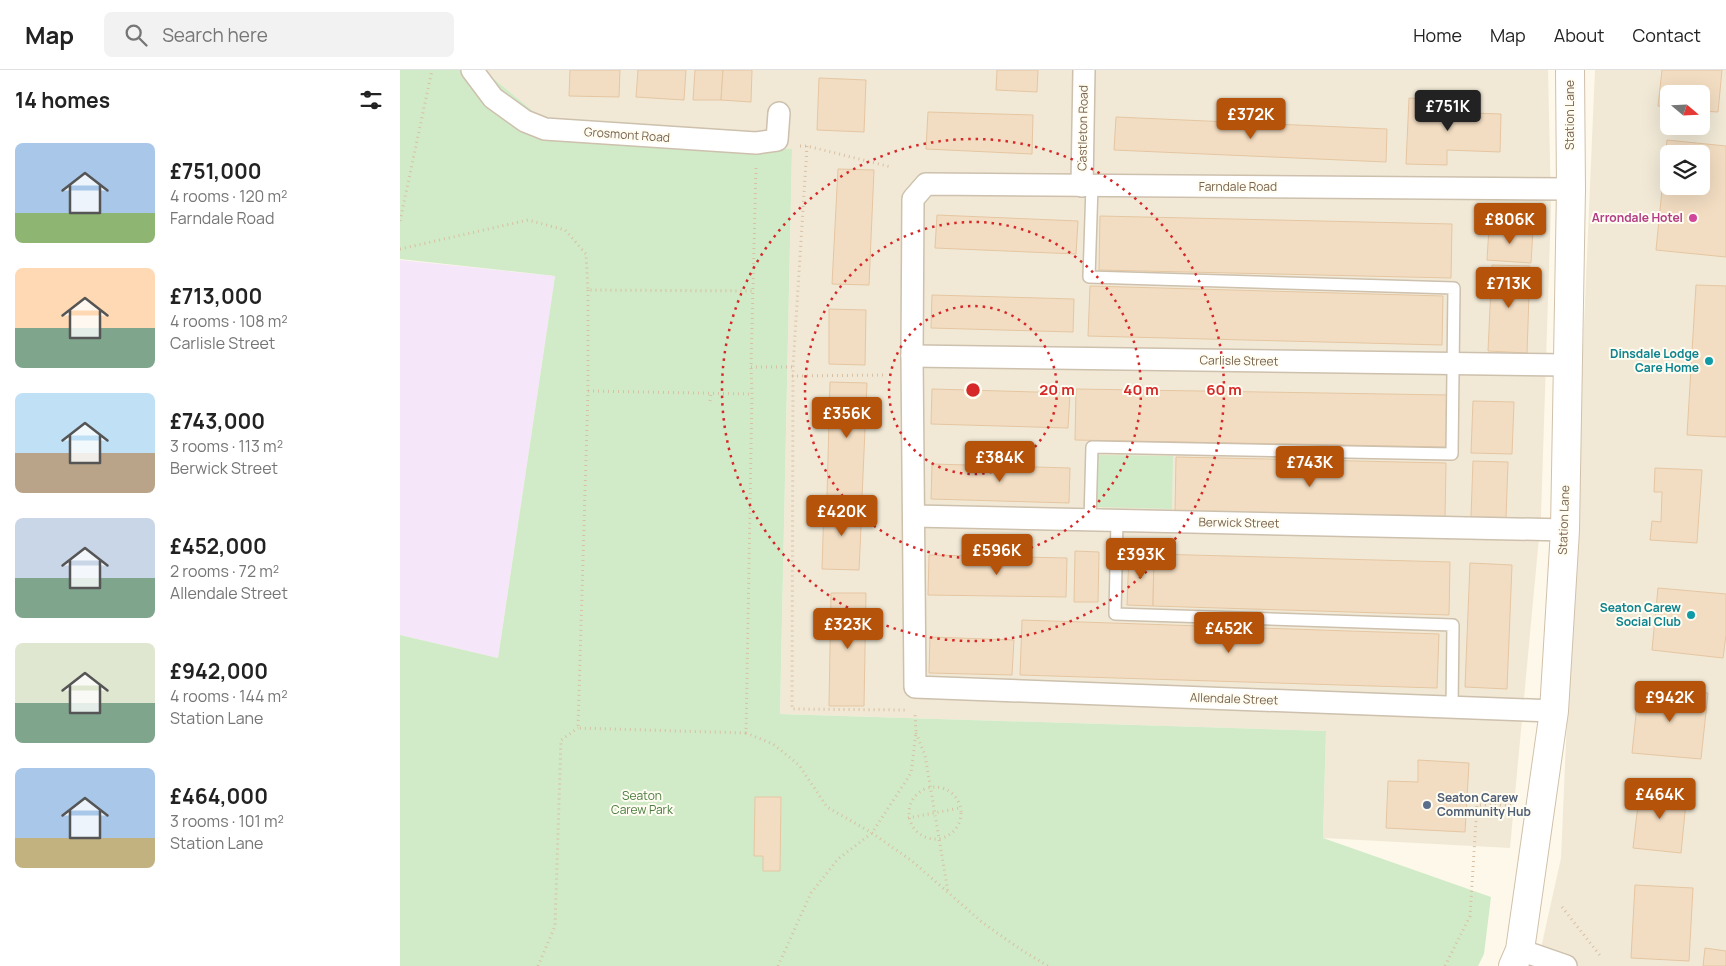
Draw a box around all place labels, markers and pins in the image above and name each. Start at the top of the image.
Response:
pin: £751K [1413,90,1483,132]
pin: £372K [1216,98,1286,140]
pin: £806K [1475,202,1545,245]
place label: Arrondale Hotel [1592,209,1683,226]
marker: Arrondale Hotel [1687,212,1699,224]
pin: £713K [1474,266,1544,309]
place label: Dinsdale Lodge Care Home [1610,345,1699,376]
marker: Dinsdale Lodge Care Home [1703,355,1715,367]
centre of rings [964,381,982,399]
pin: £356K [812,396,882,439]
pin: £384K [965,440,1035,483]
pin: £743K [1275,446,1345,488]
pin: £420K [807,494,877,537]
pin: £596K [962,534,1032,576]
pin: £393K [1106,538,1176,580]
place label: Seaton Carew Social Club [1600,599,1681,630]
pin: £323K [813,608,883,650]
marker: Seaton Carew Social Club [1685,609,1697,621]
pin: £452K [1194,612,1264,654]
pin: £942K [1635,680,1705,723]
pin: £464K [1625,778,1695,820]
place label: Seaton Carew Community Hub [1437,789,1531,820]
marker: Seaton Carew Community Hub [1421,799,1433,811]

